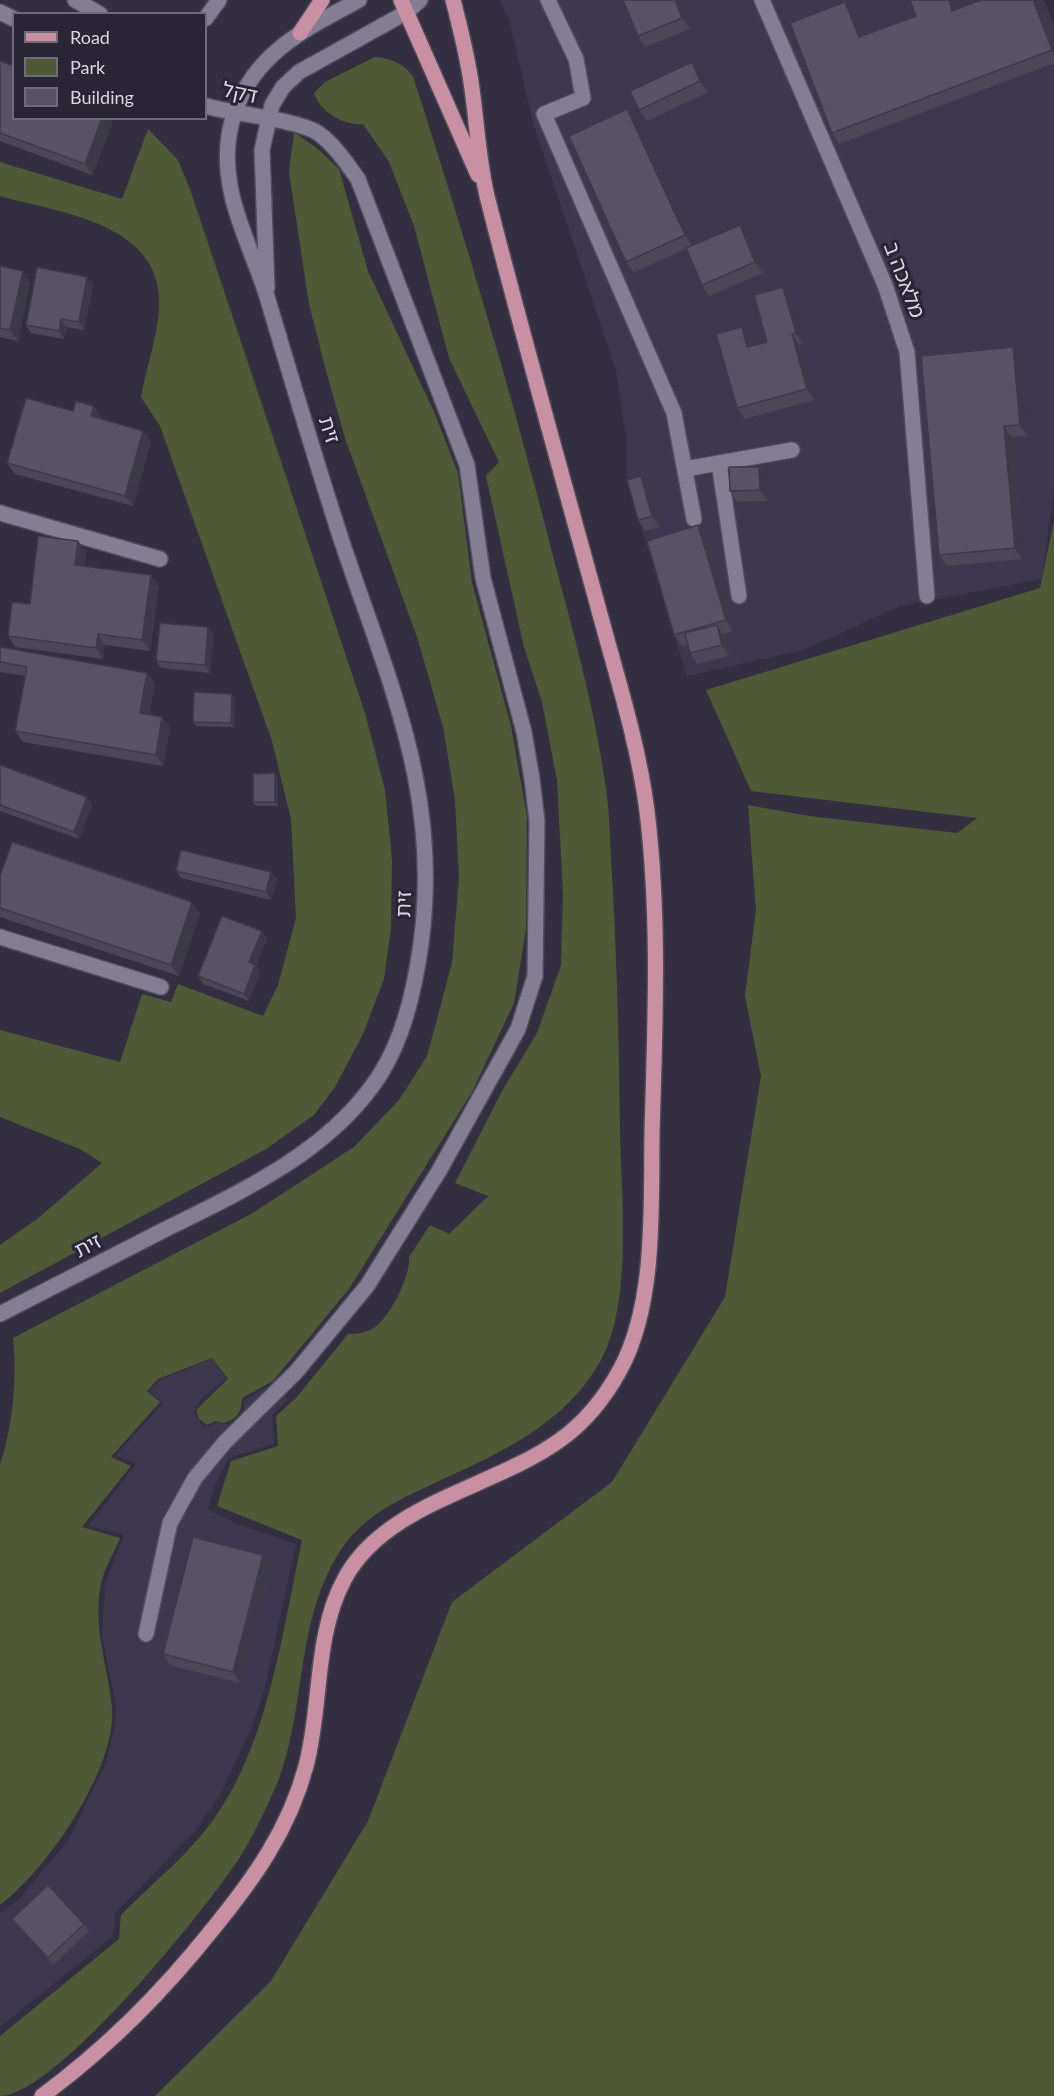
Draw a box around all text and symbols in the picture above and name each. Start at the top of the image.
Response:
legend [12,12,207,120]
text: Road [70,26,110,48]
text: Park [70,56,105,78]
street label: דקל [220,77,260,109]
text: Building [70,86,134,108]
street label: מלאכה ב [878,238,930,322]
street label: זית [313,413,345,447]
street label: זית [391,890,417,918]
street label: זית [70,1229,106,1263]

